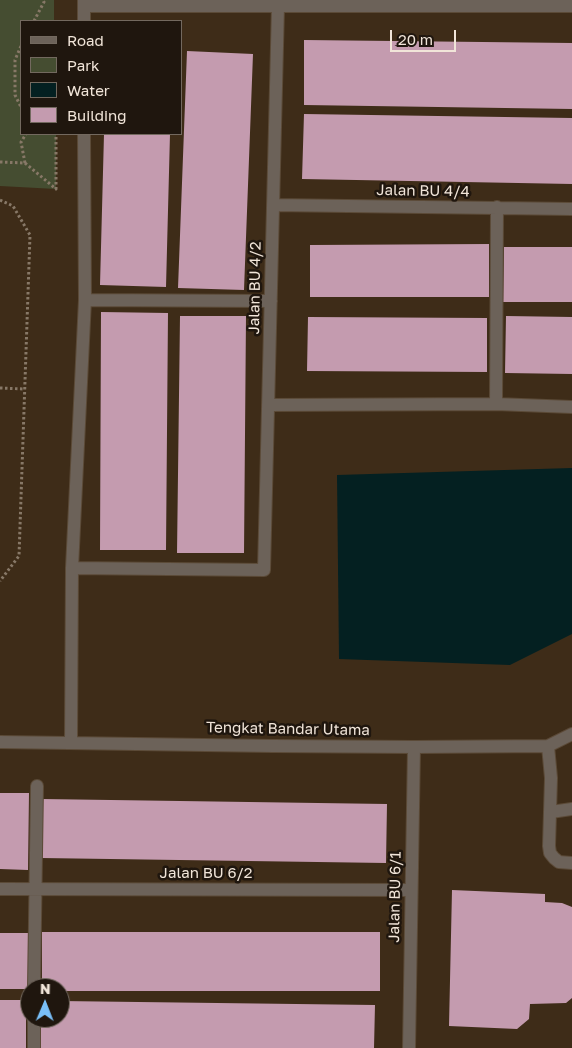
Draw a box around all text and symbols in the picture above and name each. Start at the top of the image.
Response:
legend [20,20,182,135]
scale bar [392,20,458,52]
text: 20 m [398,30,433,48]
text: Road [67,31,104,49]
text: Park [67,56,99,74]
text: Water [67,81,110,99]
text: Building [67,106,127,124]
street label: Jalan BU 4/4 [376,181,470,201]
street label: Jalan BU 4/2 [245,241,265,335]
street label: Tengkat Bandar Utama [206,719,370,739]
street label: Jalan BU 6/1 [385,851,405,943]
street label: Jalan BU 6/2 [160,864,252,882]
north arrow [20,978,70,1028]
text: N [40,980,51,997]

